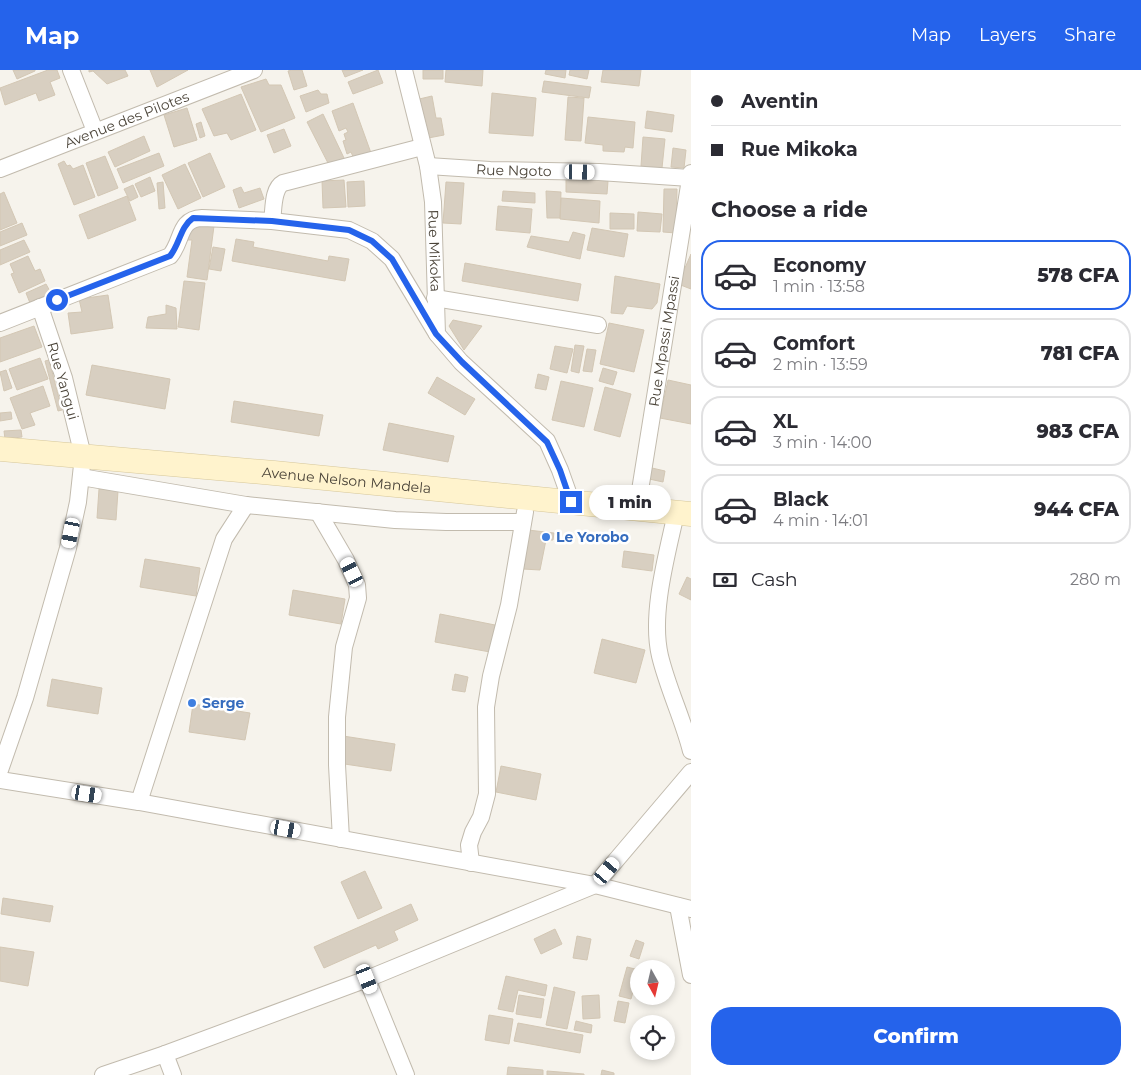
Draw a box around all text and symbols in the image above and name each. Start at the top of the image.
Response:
text: Map [25,21,79,50]
text: Map [911,24,951,46]
text: Layers [979,24,1036,46]
text: Share [1064,24,1116,46]
street label: Avenue des Pilotes [62,87,192,152]
text: Aventin [741,90,818,113]
text: Rue Mikoka [741,138,858,161]
street label: Rue Ngoto [475,160,552,180]
car [564,164,595,180]
text: Choose a ride [711,196,868,223]
street label: Rue Mikoka [424,209,445,292]
icon: car [713,253,758,298]
text: Economy [773,254,866,277]
text: 578 CFA [1037,264,1119,287]
street label: Rue Mpassi Mpassi [645,274,683,408]
text: 1 min · 13:58 [773,277,865,296]
route start [46,289,68,311]
icon: car [713,331,758,376]
text: Comfort [773,332,855,355]
street label: Rue Yangui [43,340,83,422]
text: 781 CFA [1041,342,1119,365]
text: 2 min · 13:59 [773,355,868,374]
icon: car [713,409,758,454]
text: XL [773,410,798,433]
text: 983 CFA [1036,420,1119,443]
text: 3 min · 14:00 [773,433,872,452]
street label: Avenue Nelson Mandela [261,463,432,497]
callout: 1 min [588,484,671,520]
icon: car [713,487,758,532]
text: Black [773,488,829,511]
route end [560,491,582,513]
text: 1 min [608,493,652,512]
text: 944 CFA [1034,498,1119,521]
text: 4 min · 14:01 [773,511,869,530]
car [60,517,81,549]
place label: Le Yorobo [556,528,629,546]
marker: Le Yorobo [540,531,552,543]
car [338,555,365,589]
icon: cash [711,566,739,594]
text: Cash [751,568,798,591]
text: 280 m [1070,570,1121,589]
place label: Serge [202,694,244,712]
marker: Serge [186,697,198,709]
car [71,784,102,804]
car [269,819,302,839]
car [591,855,622,887]
north arrow [630,960,675,1005]
map controls [630,960,675,1060]
car [354,962,379,996]
button: Confirm [711,1007,1121,1065]
button: locate [630,1015,675,1060]

